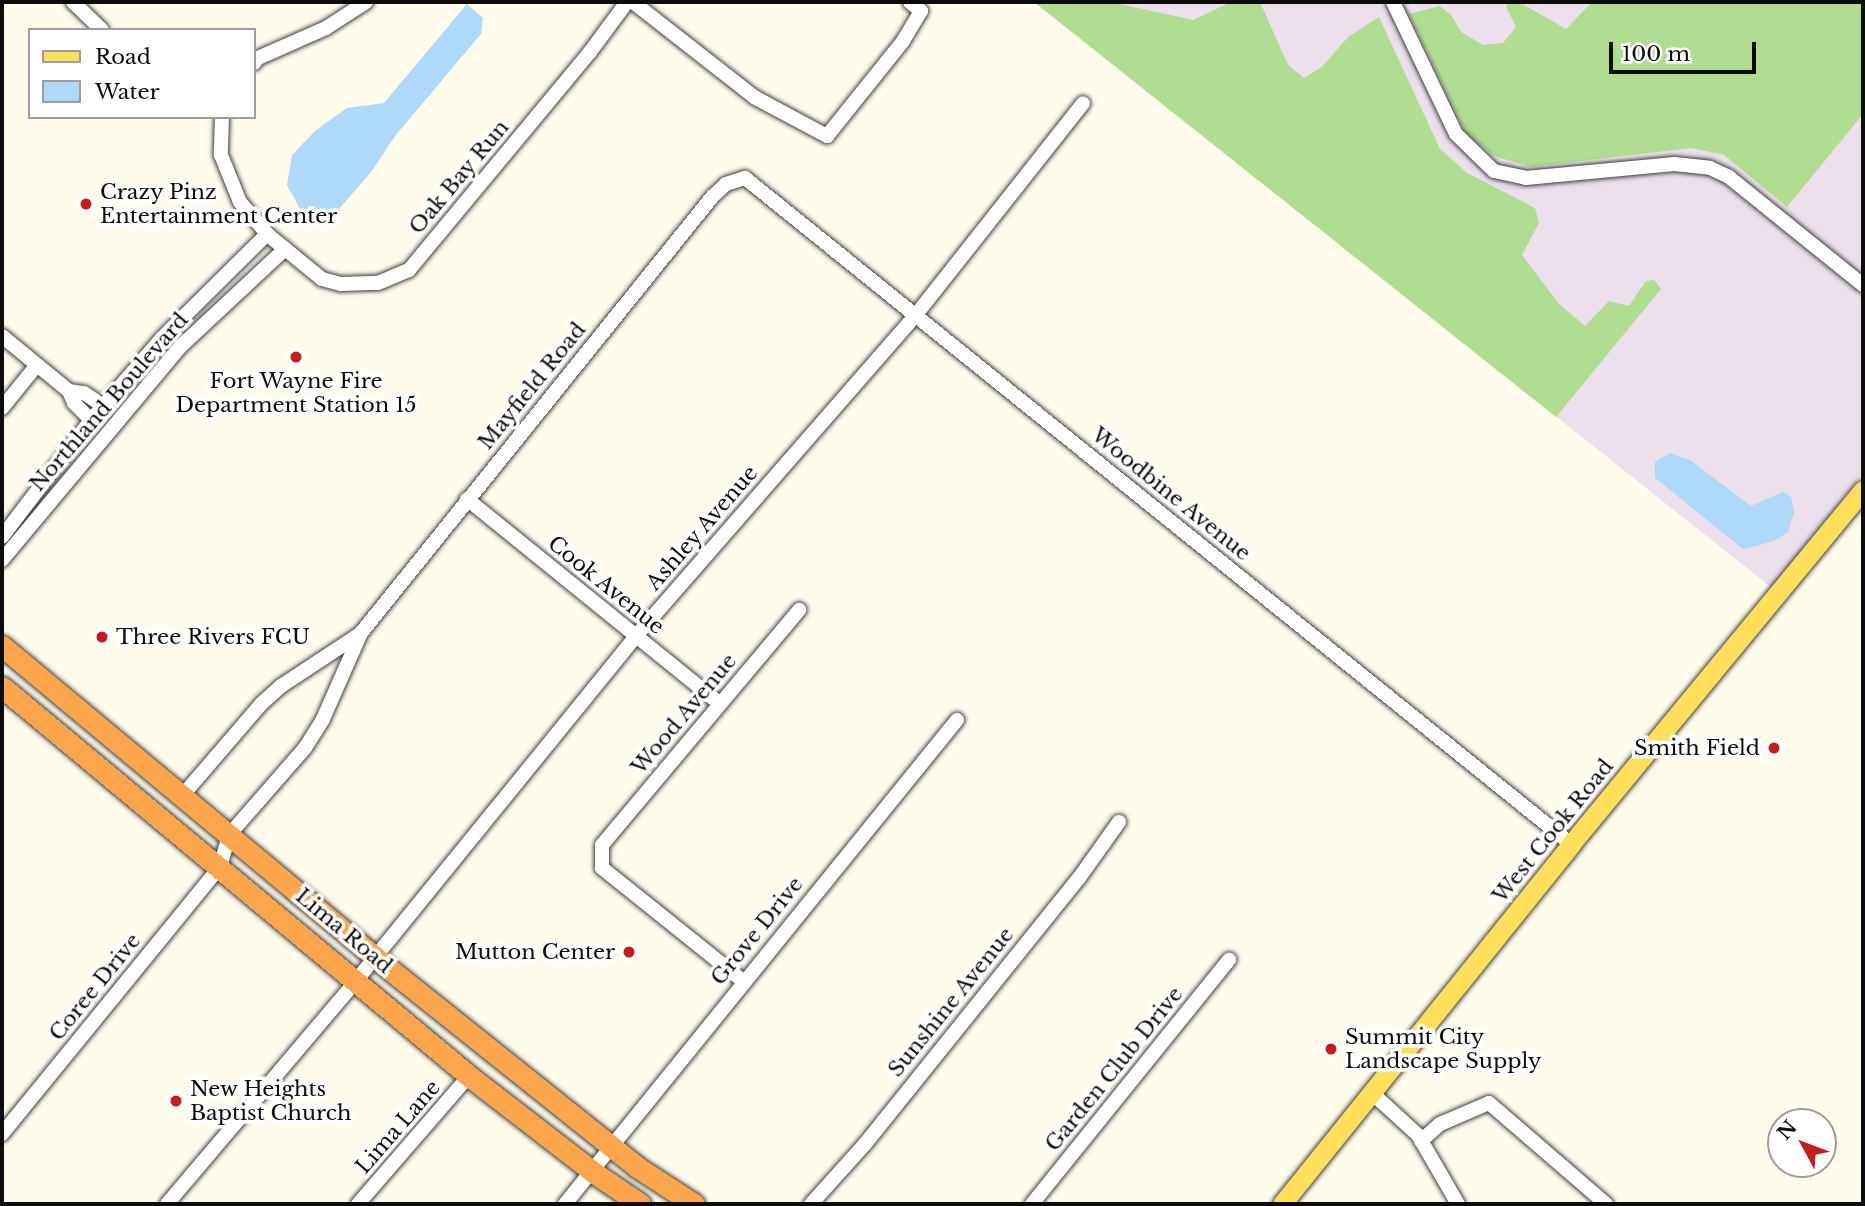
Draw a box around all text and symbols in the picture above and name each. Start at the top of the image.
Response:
legend [28,28,256,119]
scale bar [1613,28,1760,72]
text: 100 m [1622,41,1690,67]
text: Road [95,44,151,70]
text: Water [95,79,159,105]
street label: Oak Bay Run [404,114,514,240]
place label: Crazy Pinz Entertainment Center [100,179,337,229]
marker: Crazy Pinz Entertainment Center [78,196,94,212]
street label: Northland Boulevard [25,308,193,496]
street label: Mayfield Road [473,317,591,455]
marker: Fort Wayne Fire Department Station 15 [288,349,304,365]
place label: Fort Wayne Fire Department Station 15 [175,368,417,418]
street label: Woodbine Avenue [1086,422,1256,566]
street label: Ashley Avenue [641,460,763,596]
street label: Cook Avenue [542,530,670,640]
place label: Three Rivers FCU [116,624,310,650]
marker: Three Rivers FCU [94,629,110,645]
street label: Wood Avenue [626,648,742,780]
place label: Smith Field [1634,735,1760,761]
marker: Smith Field [1766,740,1782,756]
street label: West Cook Road [1487,754,1619,908]
street label: Grove Drive [706,872,808,990]
street label: Lima Road [291,883,397,979]
street label: Sunshine Avenue [883,922,1019,1082]
street label: Coree Drive [44,928,146,1046]
place label: Mutton Center [455,939,615,965]
marker: Mutton Center [621,944,637,960]
street label: Garden Club Drive [1040,982,1188,1156]
place label: Summit City Landscape Supply [1345,1024,1542,1074]
marker: Summit City Landscape Supply [1323,1041,1339,1057]
street label: Lima Lane [350,1075,446,1179]
place label: New Heights Baptist Church [190,1076,351,1126]
marker: New Heights Baptist Church [168,1093,184,1109]
north arrow [1767,1108,1837,1178]
text: N [1773,1116,1802,1144]

